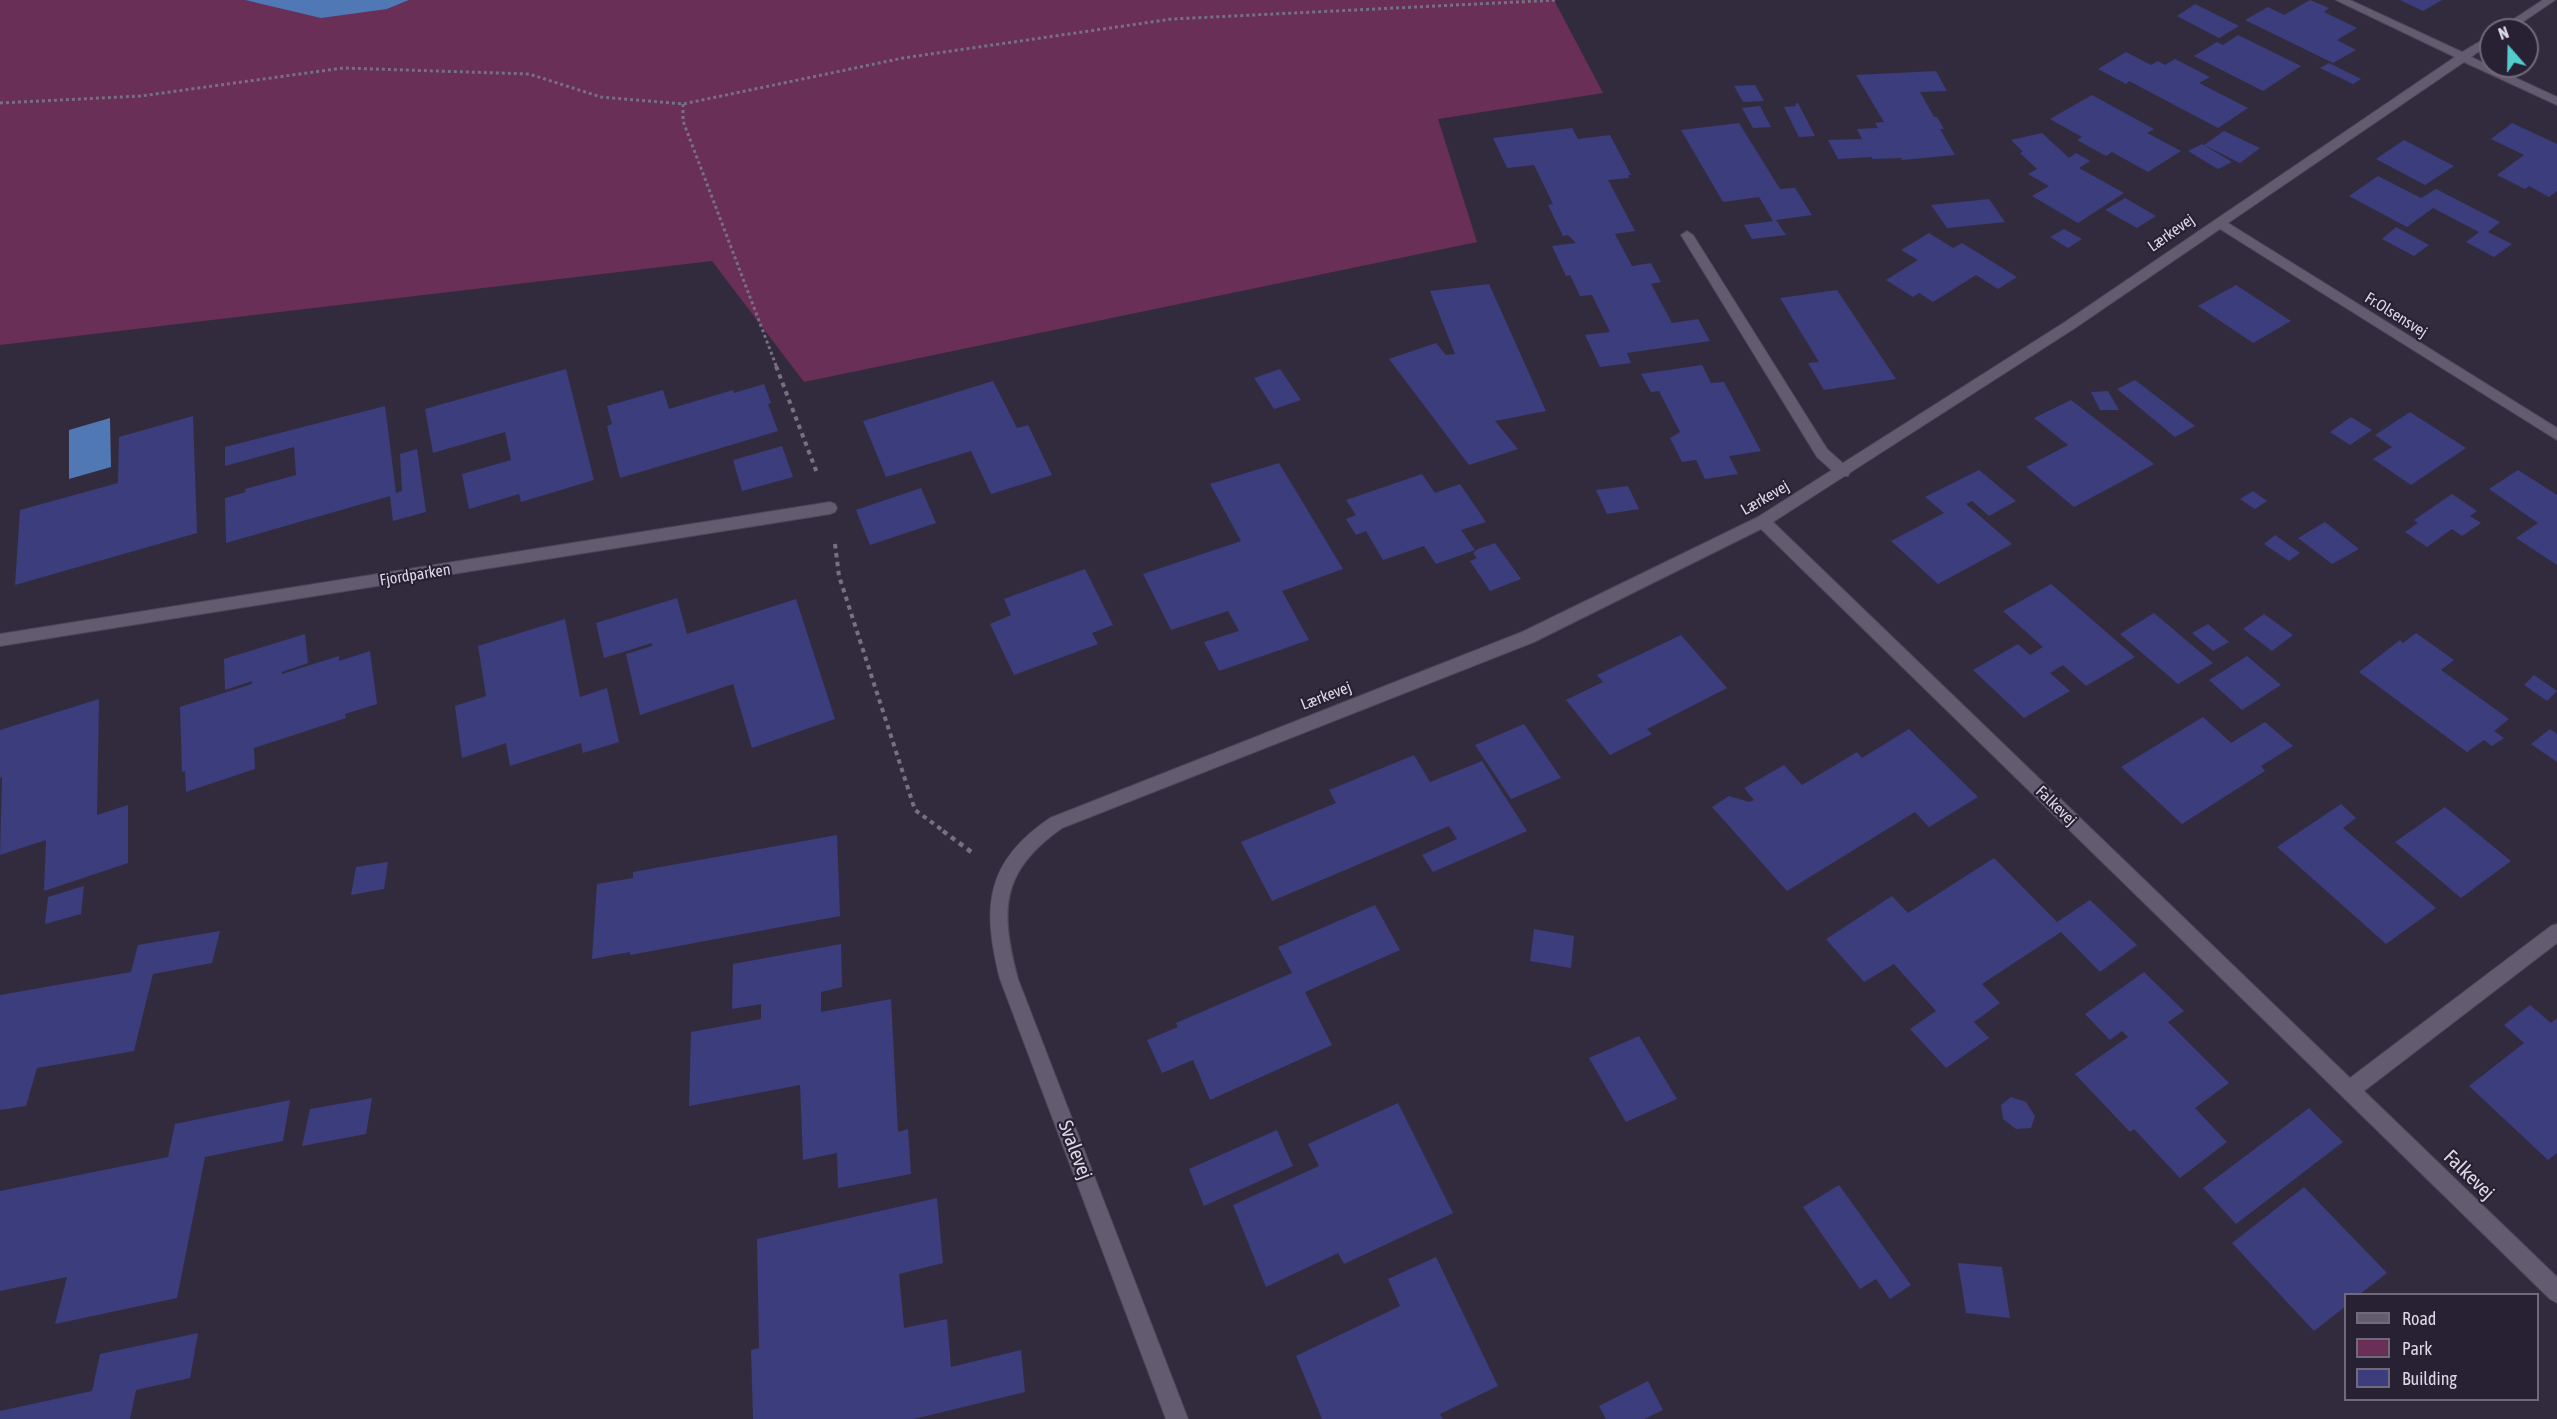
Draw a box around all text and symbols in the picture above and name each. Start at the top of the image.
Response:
north arrow [2479,18,2539,78]
text: N [2496,23,2511,43]
street label: Lærkevej [2144,210,2198,256]
street label: Fr.Olsensvej [2361,288,2431,342]
street label: Lærkevej [1737,477,1793,519]
street label: Fjordparken [378,560,452,590]
street label: Lærkevej [1298,678,1354,714]
street label: Falkevej [2032,782,2080,830]
street label: Svalevej [1053,1117,1097,1183]
street label: Falkevej [2439,1145,2499,1205]
legend [2344,1293,2539,1401]
text: Road [2402,1308,2436,1329]
text: Park [2402,1338,2432,1359]
text: Building [2402,1368,2457,1389]

